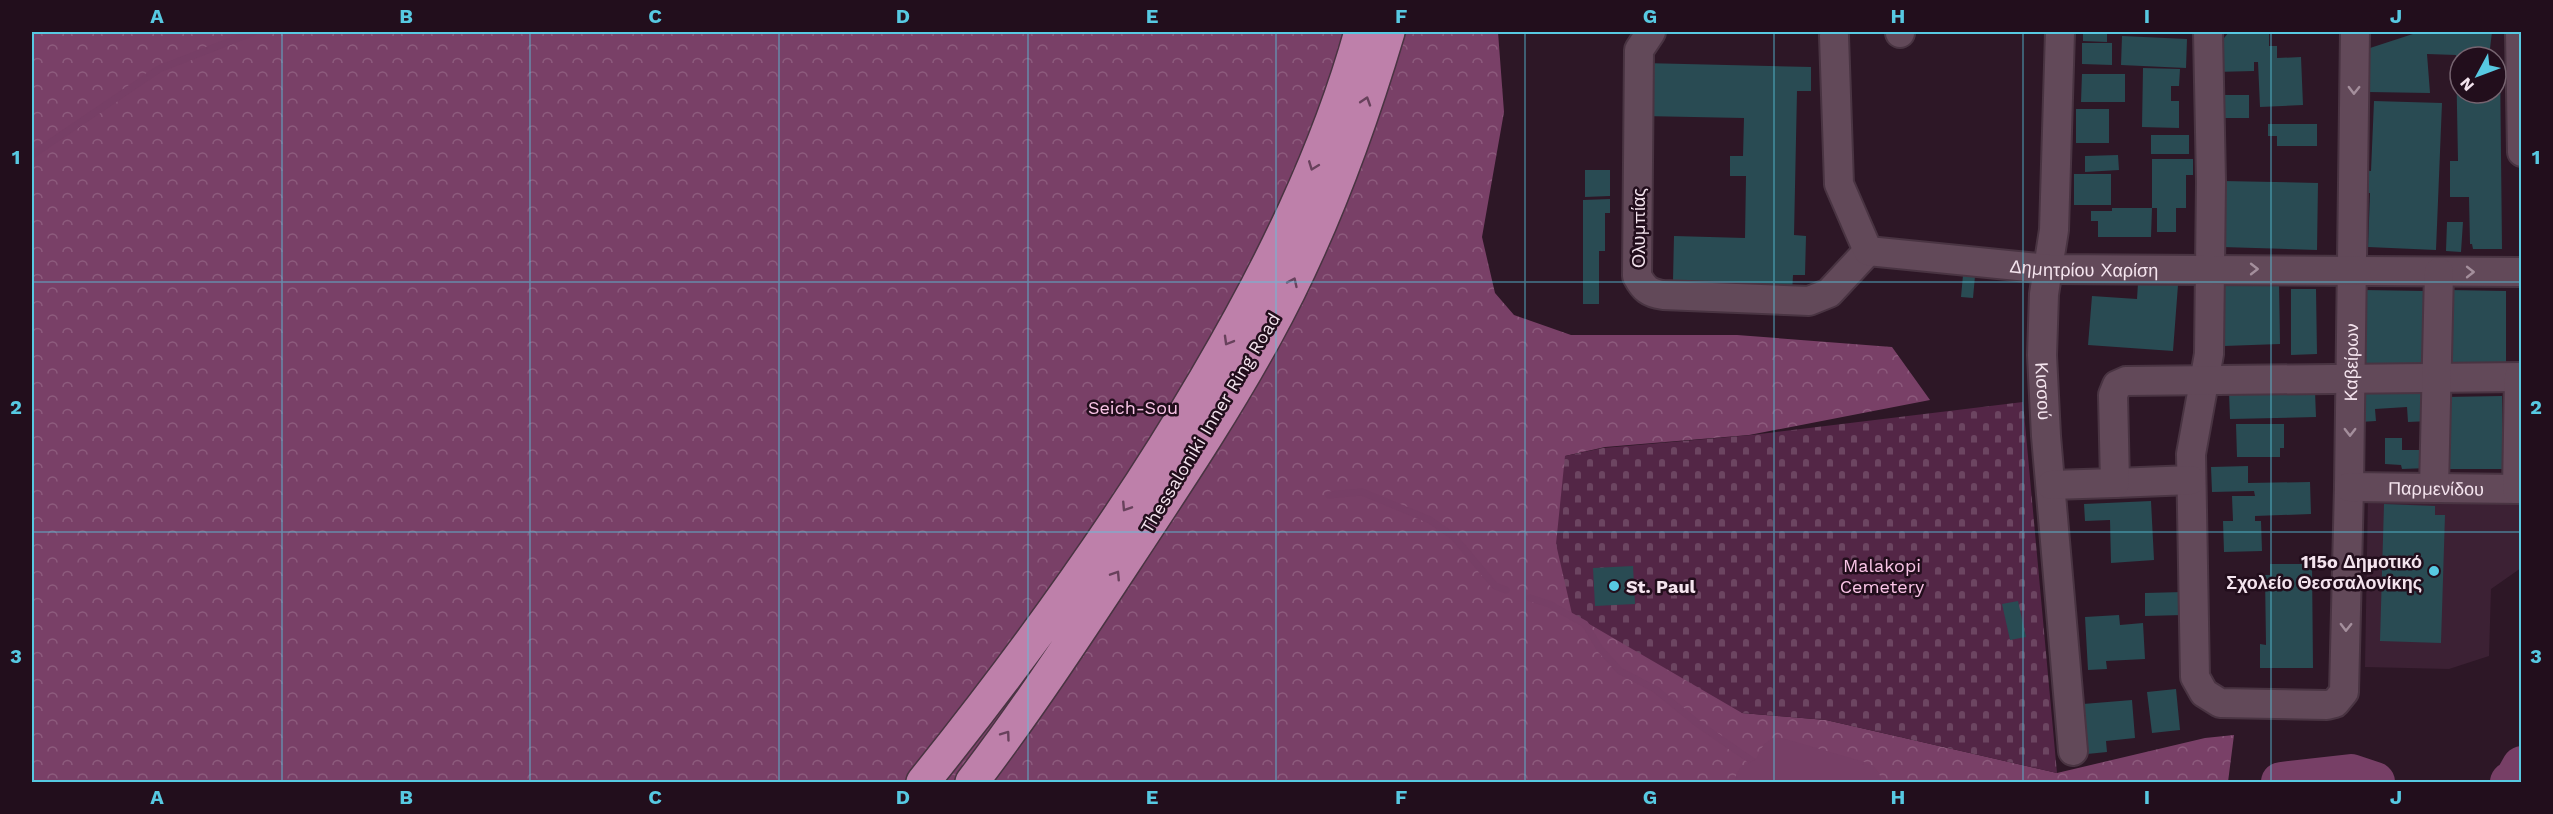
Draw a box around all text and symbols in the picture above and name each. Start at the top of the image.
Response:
text: A [150,4,164,28]
text: B [399,4,413,28]
text: C [648,4,662,28]
text: D [896,4,910,28]
text: E [1146,4,1158,28]
text: F [1395,4,1407,28]
text: G [1643,4,1657,28]
text: H [1891,4,1905,28]
text: I [2144,4,2150,28]
text: J [2390,4,2402,28]
north arrow [2448,45,2508,105]
text: N [2456,74,2478,95]
one-way arrow [2348,85,2360,94]
one-way arrow [1359,96,1371,107]
text: 1 [12,145,20,169]
text: 1 [2532,145,2540,169]
one-way arrow [1308,160,1320,171]
street label: Ολυμπίας [1628,188,1649,268]
street label: Δημητρίου Χαρίση [2009,255,2158,280]
one-way arrow [2249,263,2258,275]
one-way arrow [2465,266,2474,278]
one-way arrow [1285,277,1297,288]
street label: Thessaloniki Inner Ring Road [1136,309,1284,537]
street label: Καβείρων [2340,323,2362,402]
one-way arrow [1223,335,1235,345]
street label: Κισσού [2032,362,2056,421]
text: 2 [10,395,22,419]
text: 2 [2530,395,2542,419]
park label: Seich-Sou [1088,397,1178,418]
one-way arrow [2344,427,2356,436]
street label: Παρμενίδου [2388,477,2484,499]
one-way arrow [1123,501,1134,512]
place label: 115o Δημοτικό Σχολείο Θεσσαλονίκης [2226,551,2422,593]
park label: Malakopi Cemetery [1840,555,1925,597]
marker: 115o Δημοτικό Σχολείο Θεσσαλονίκης [2427,564,2441,578]
one-way arrow [1109,570,1120,581]
place label: St. Paul [1626,576,1696,597]
marker: St. Paul [1607,579,1621,593]
one-way arrow [2339,622,2352,631]
text: 3 [10,644,22,668]
text: 3 [2530,644,2542,668]
one-way arrow [999,731,1010,742]
text: A [150,785,164,809]
text: B [399,785,413,809]
text: C [648,785,662,809]
text: D [896,785,910,809]
text: E [1146,785,1158,809]
text: F [1395,785,1407,809]
text: G [1643,785,1657,809]
text: H [1891,785,1905,809]
text: I [2144,785,2150,809]
text: J [2390,785,2402,809]

